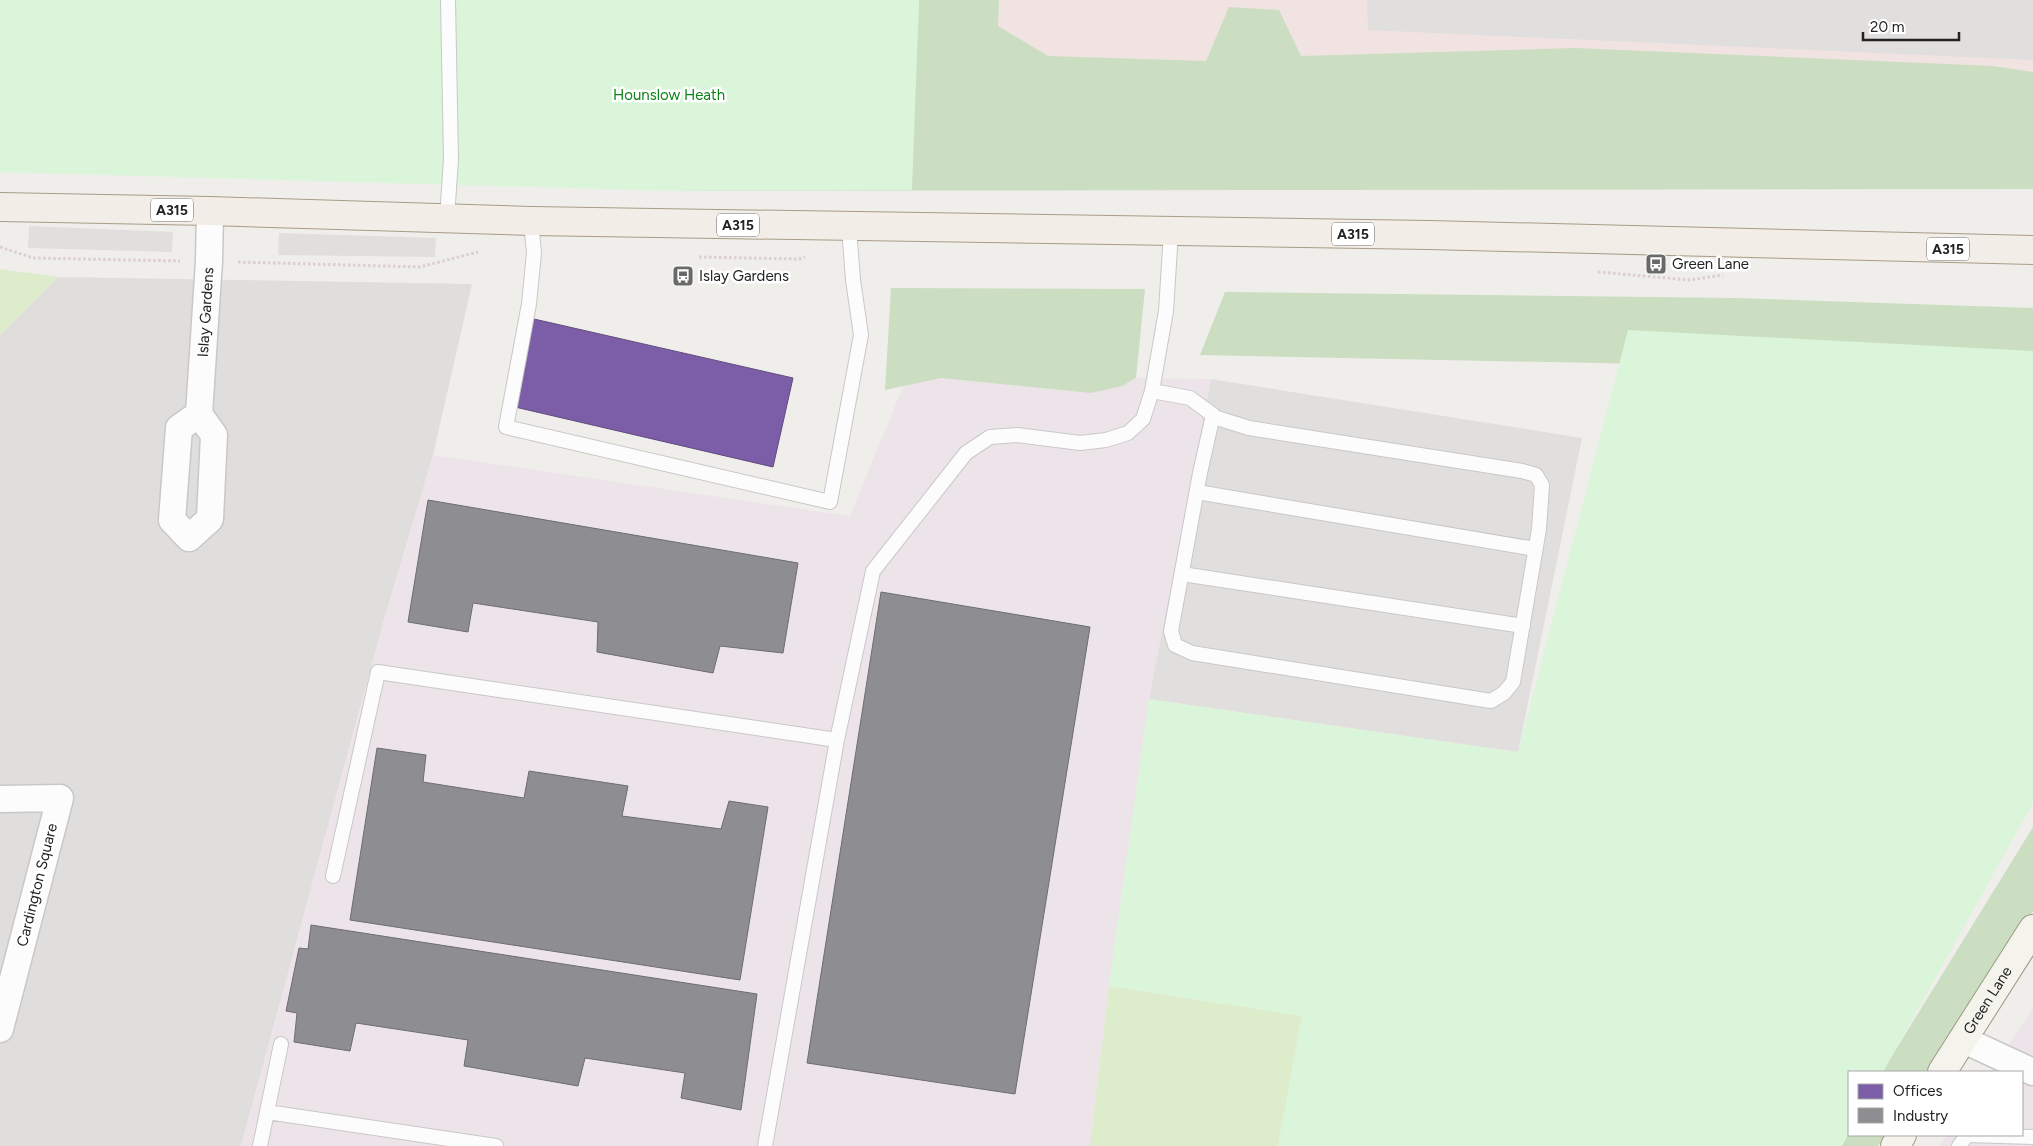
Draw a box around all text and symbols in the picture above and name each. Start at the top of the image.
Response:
scale bar [1863,10,1959,42]
text: 20 m [1870,18,1904,36]
park label: Hounslow Heath [613,86,725,104]
road number: A315 [151,198,193,222]
road number: A315 [717,214,759,236]
road number: A315 [1332,222,1374,245]
road number: A315 [1927,238,1969,260]
bus stop icon: Green Lane [1644,252,1668,276]
place label: Green Lane [1672,255,1749,273]
bus stop icon: Islay Gardens [671,264,695,288]
street label: Islay Gardens [194,267,218,358]
place label: Islay Gardens [699,267,789,285]
street label: Cardington Square [13,821,61,949]
street label: Green Lane [1959,963,2016,1038]
legend [1848,1071,2023,1136]
text: Offices [1893,1082,1943,1100]
text: Industry [1893,1107,1948,1125]

